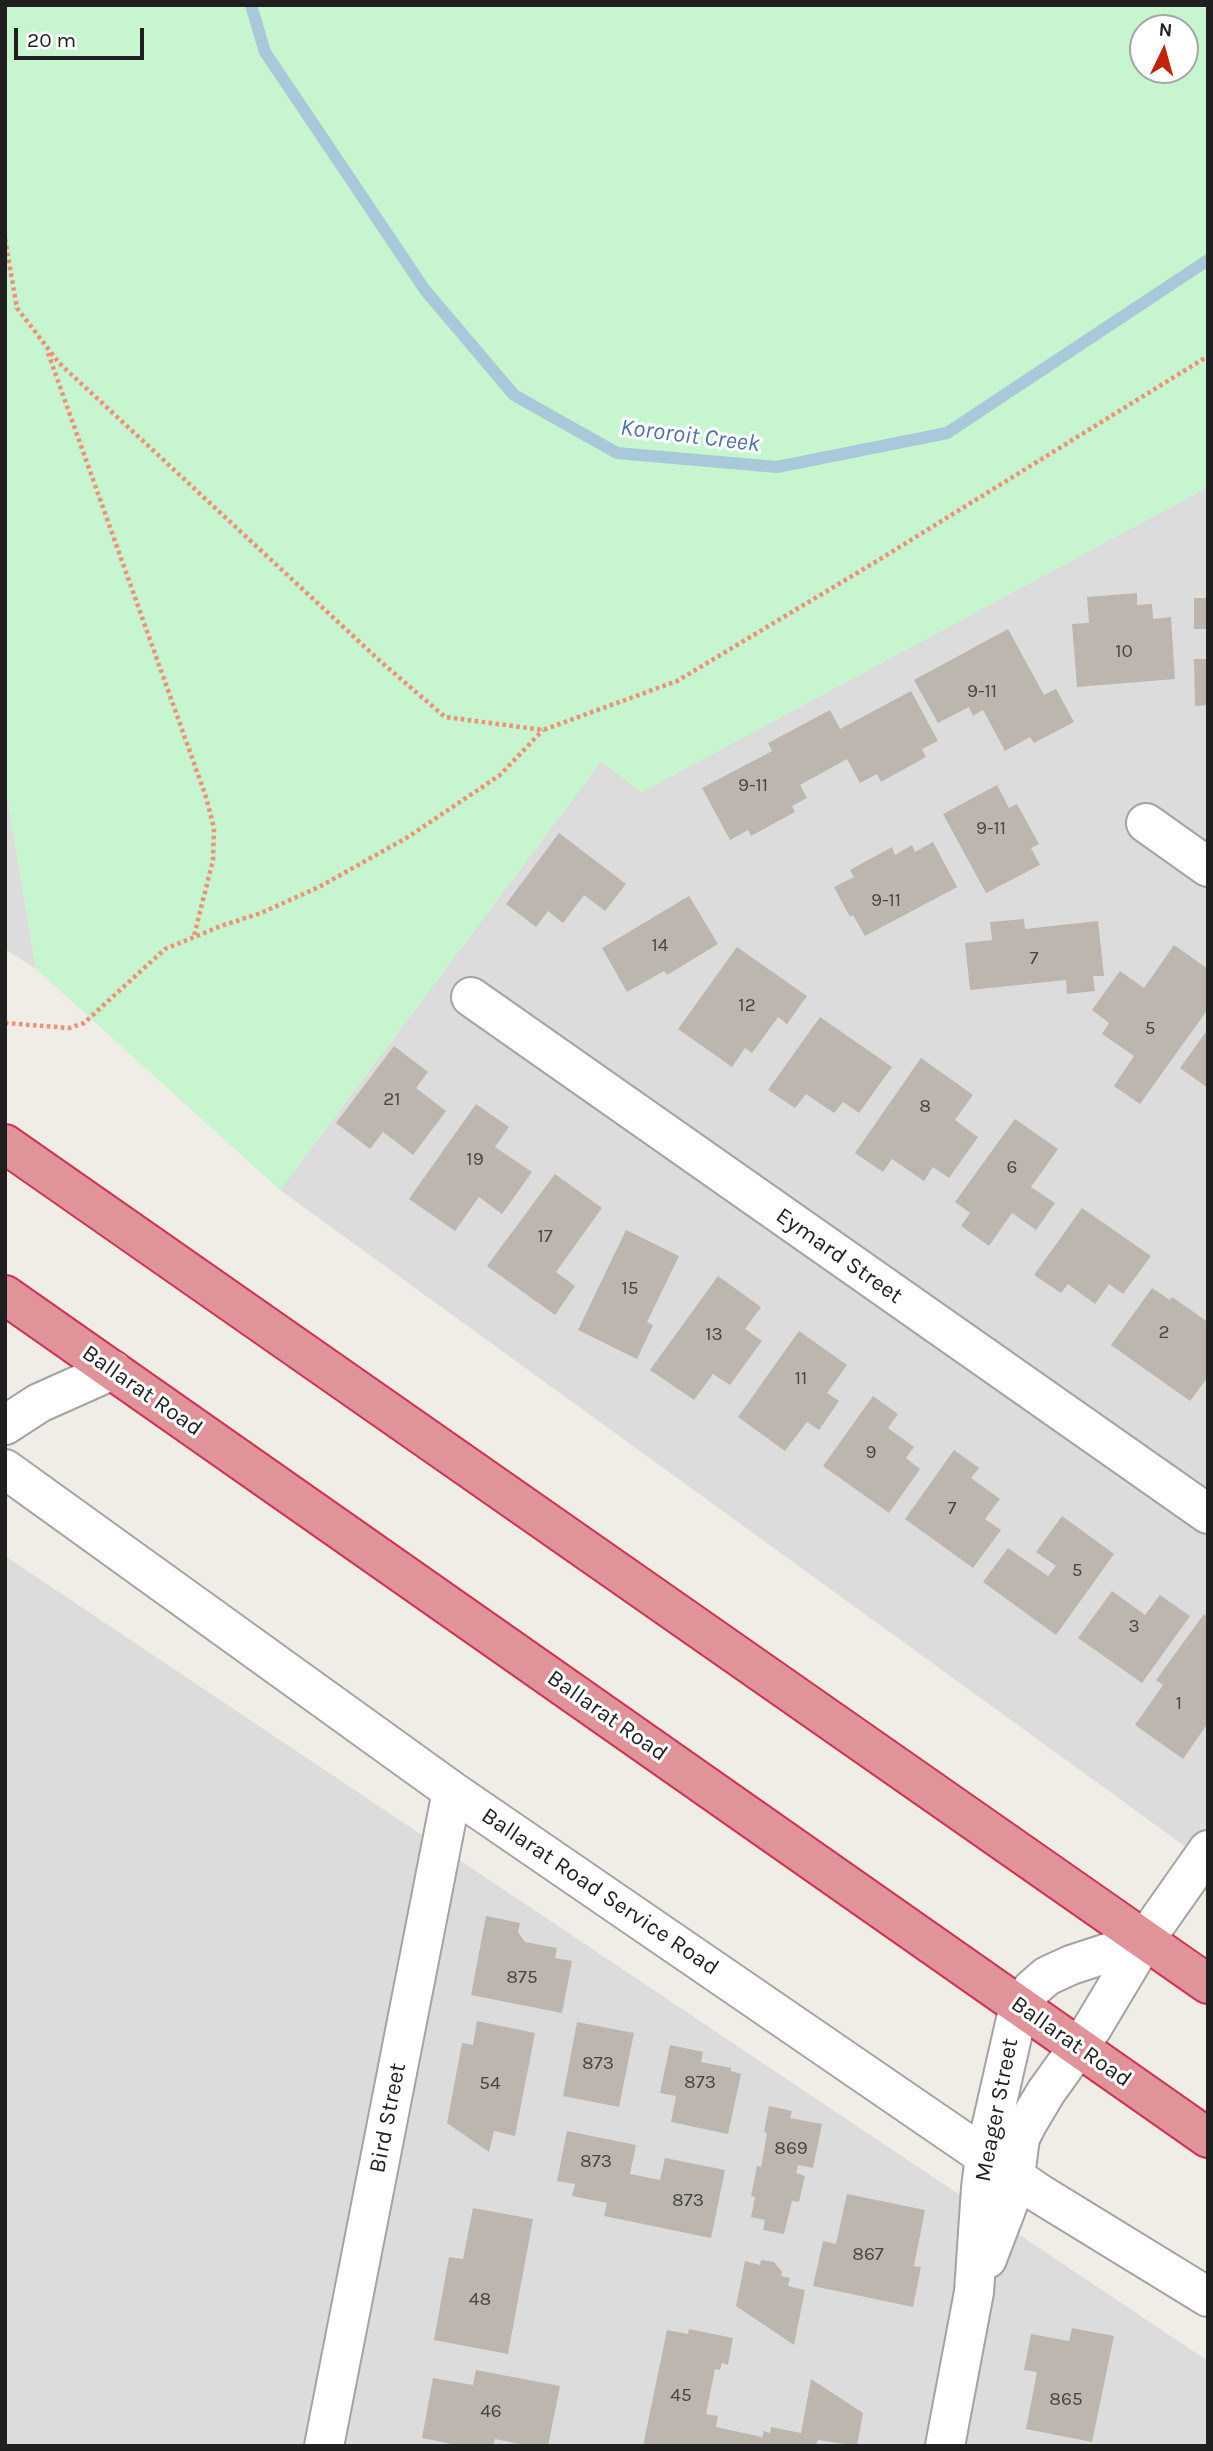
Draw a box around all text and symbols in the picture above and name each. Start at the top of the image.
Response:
scale bar [18,14,147,58]
north arrow [1129,14,1199,84]
text: N [1158,19,1173,42]
text: 20 m [27,28,76,52]
water label: Kororoit Creek [618,413,762,459]
house number: 10 [1115,641,1133,663]
house number: 9-11 [967,681,997,703]
house number: 9-11 [738,775,768,797]
house number: 9-11 [976,818,1006,840]
house number: 9-11 [871,890,901,912]
house number: 14 [652,935,668,957]
house number: 7 [1030,948,1038,970]
house number: 12 [738,995,756,1017]
house number: 5 [1145,1018,1155,1040]
house number: 21 [383,1089,401,1111]
house number: 8 [919,1096,931,1118]
house number: 19 [466,1149,484,1171]
house number: 6 [1007,1157,1017,1179]
street label: Eymard Street [770,1202,908,1310]
house number: 17 [537,1226,553,1248]
house number: 15 [621,1278,639,1300]
house number: 2 [1158,1322,1170,1344]
house number: 13 [705,1324,723,1346]
street label: Ballarat Road [77,1339,207,1443]
house number: 11 [795,1368,807,1390]
house number: 9 [865,1442,877,1464]
house number: 7 [948,1498,956,1520]
house number: 5 [1072,1560,1082,1582]
house number: 3 [1128,1616,1140,1638]
street label: Ballarat Road [542,1664,672,1768]
house number: 1 [1176,1693,1182,1715]
street label: Ballarat Road Service Road [476,1802,724,1982]
house number: 875 [506,1967,538,1989]
street label: Ballarat Road [1006,1990,1136,2094]
street label: Meager Street [970,2036,1024,2184]
house number: 873 [582,2053,614,2075]
street label: Bird Street [364,2061,412,2175]
house number: 873 [684,2072,716,2094]
house number: 54 [479,2073,501,2095]
house number: 869 [774,2138,808,2160]
house number: 873 [580,2151,612,2173]
house number: 873 [672,2190,704,2212]
house number: 867 [852,2244,884,2266]
house number: 48 [469,2289,491,2311]
house number: 45 [670,2385,692,2407]
house number: 865 [1049,2389,1083,2411]
house number: 46 [480,2401,502,2423]

